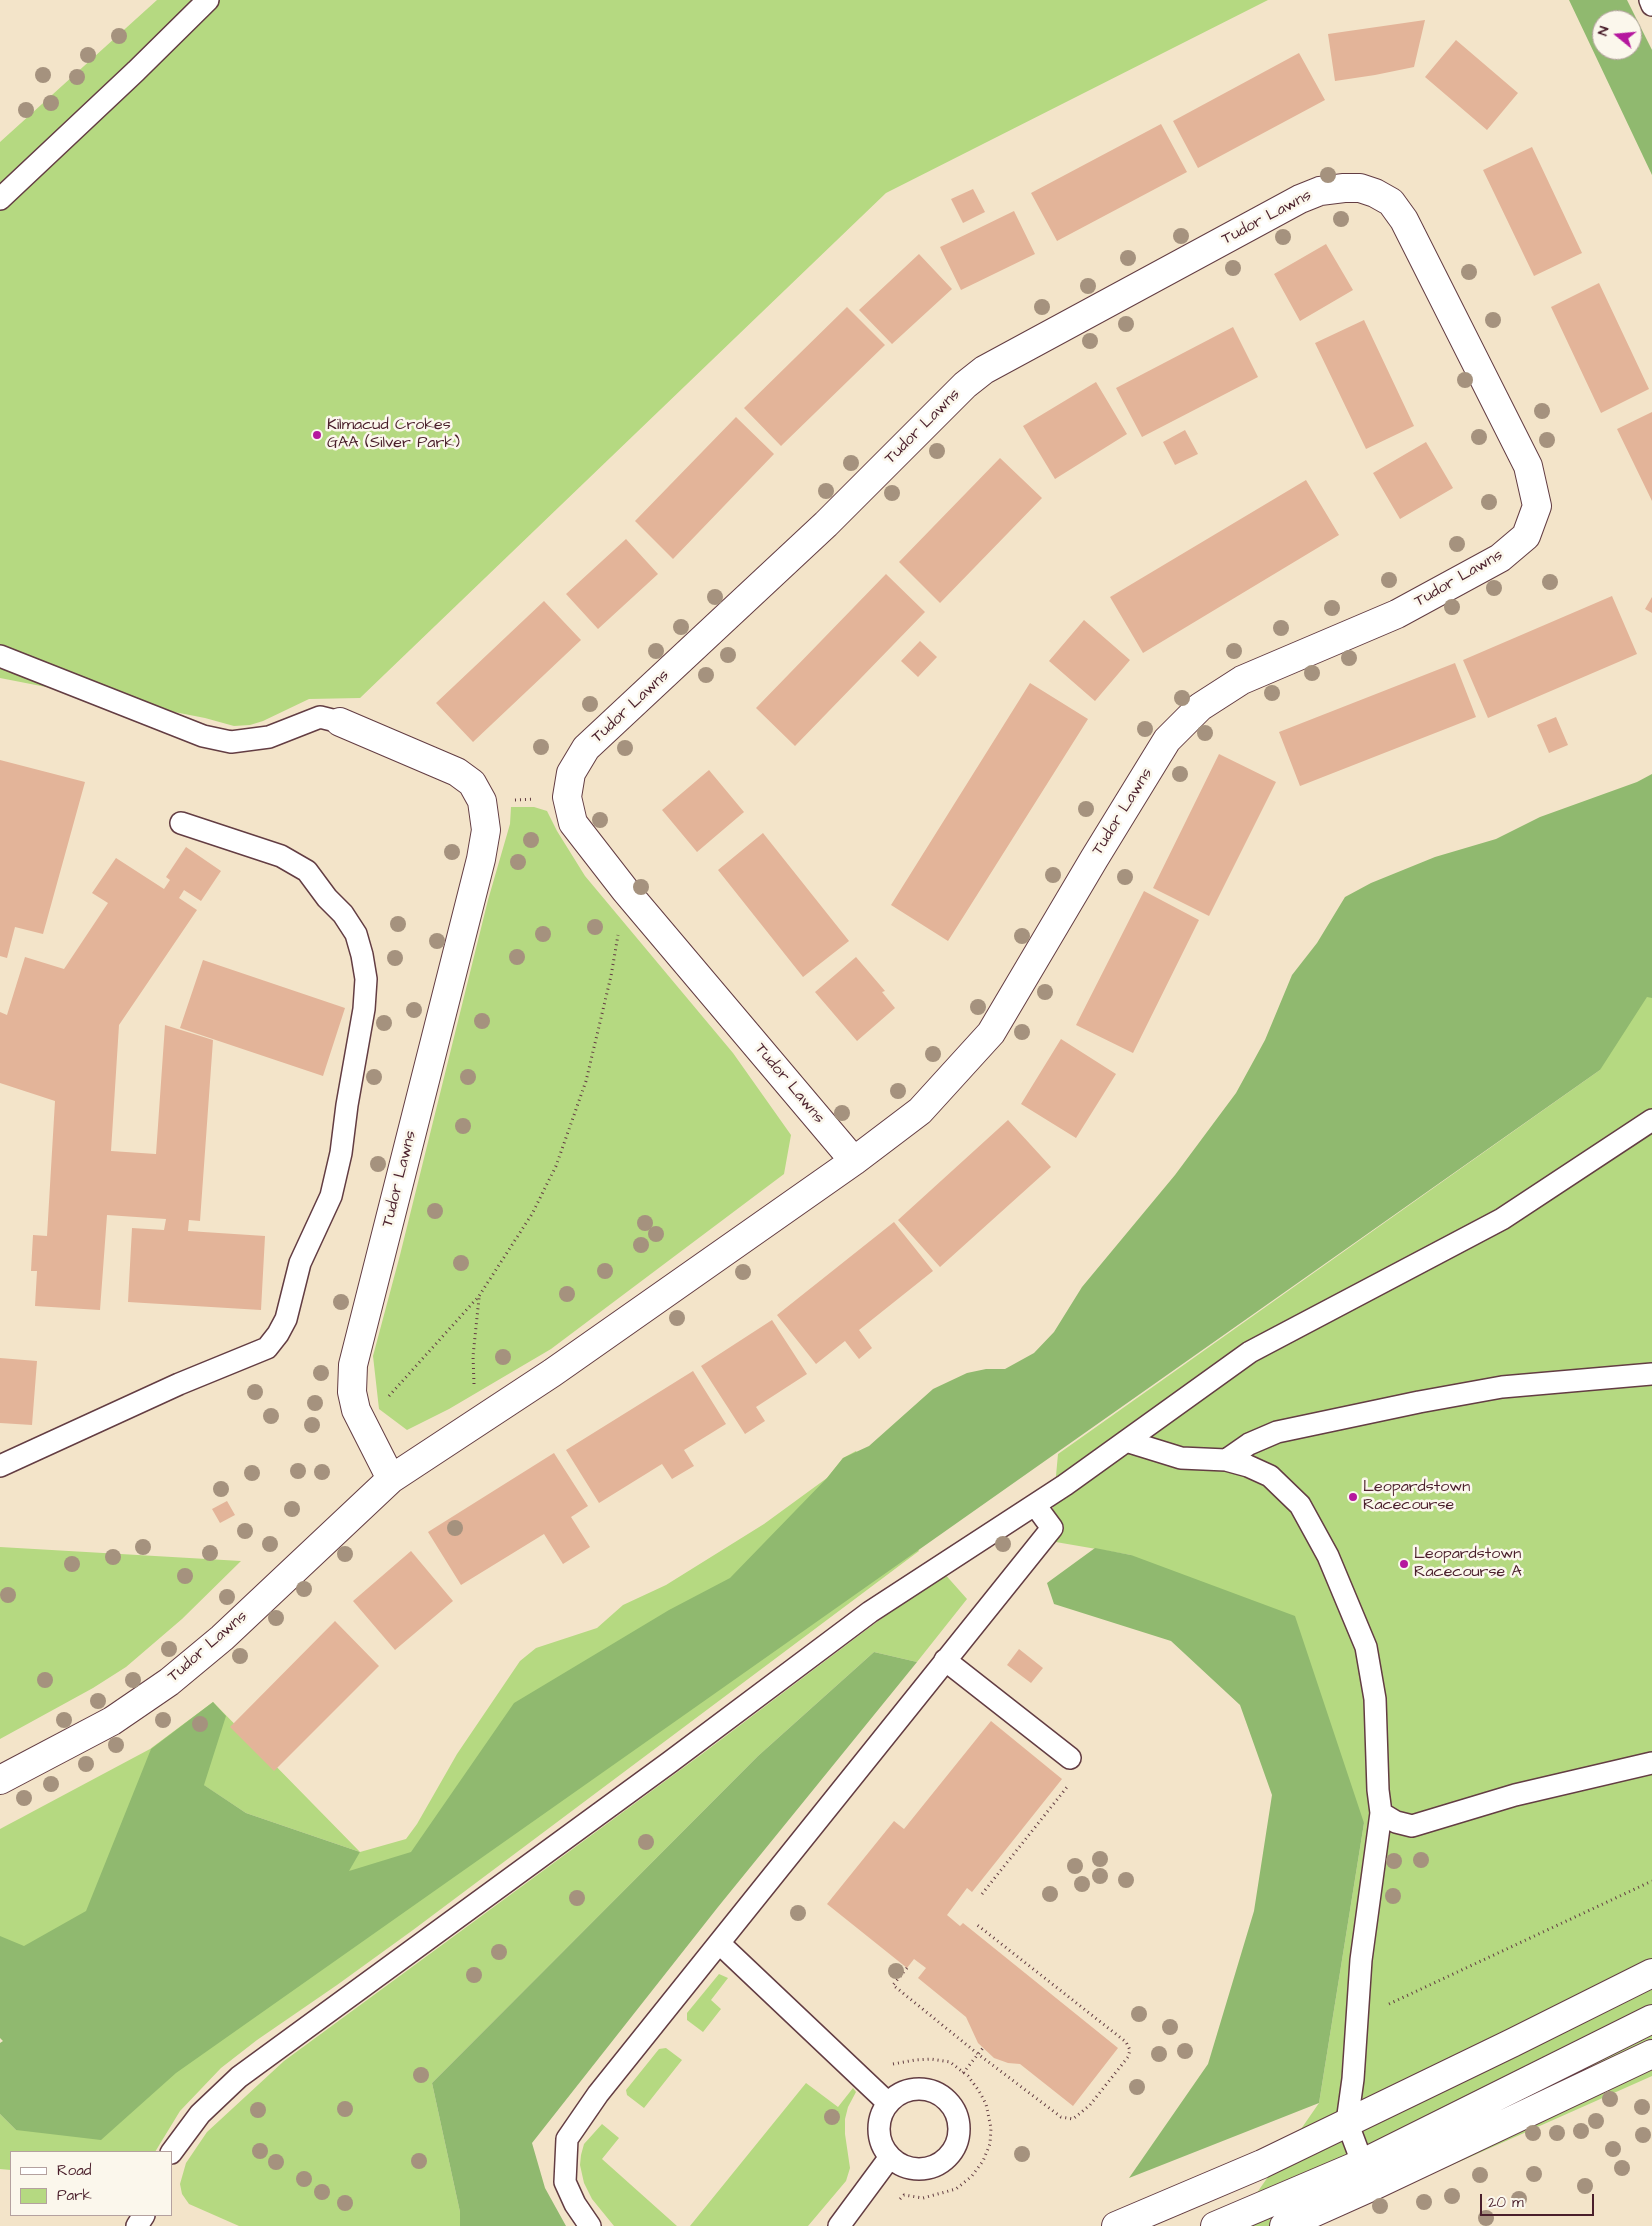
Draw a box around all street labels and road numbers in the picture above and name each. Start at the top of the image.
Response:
street label: Tudor Lawns [1219,186,1315,250]
street label: Tudor Lawns [881,385,965,469]
street label: Tudor Lawns [1411,546,1507,612]
street label: Tudor Lawns [588,666,674,748]
street label: Tudor Lawns [1089,765,1157,859]
street label: Tudor Lawns [750,1040,828,1128]
street label: Tudor Lawns [379,1129,421,1229]
street label: Tudor Lawns [164,1607,252,1687]

